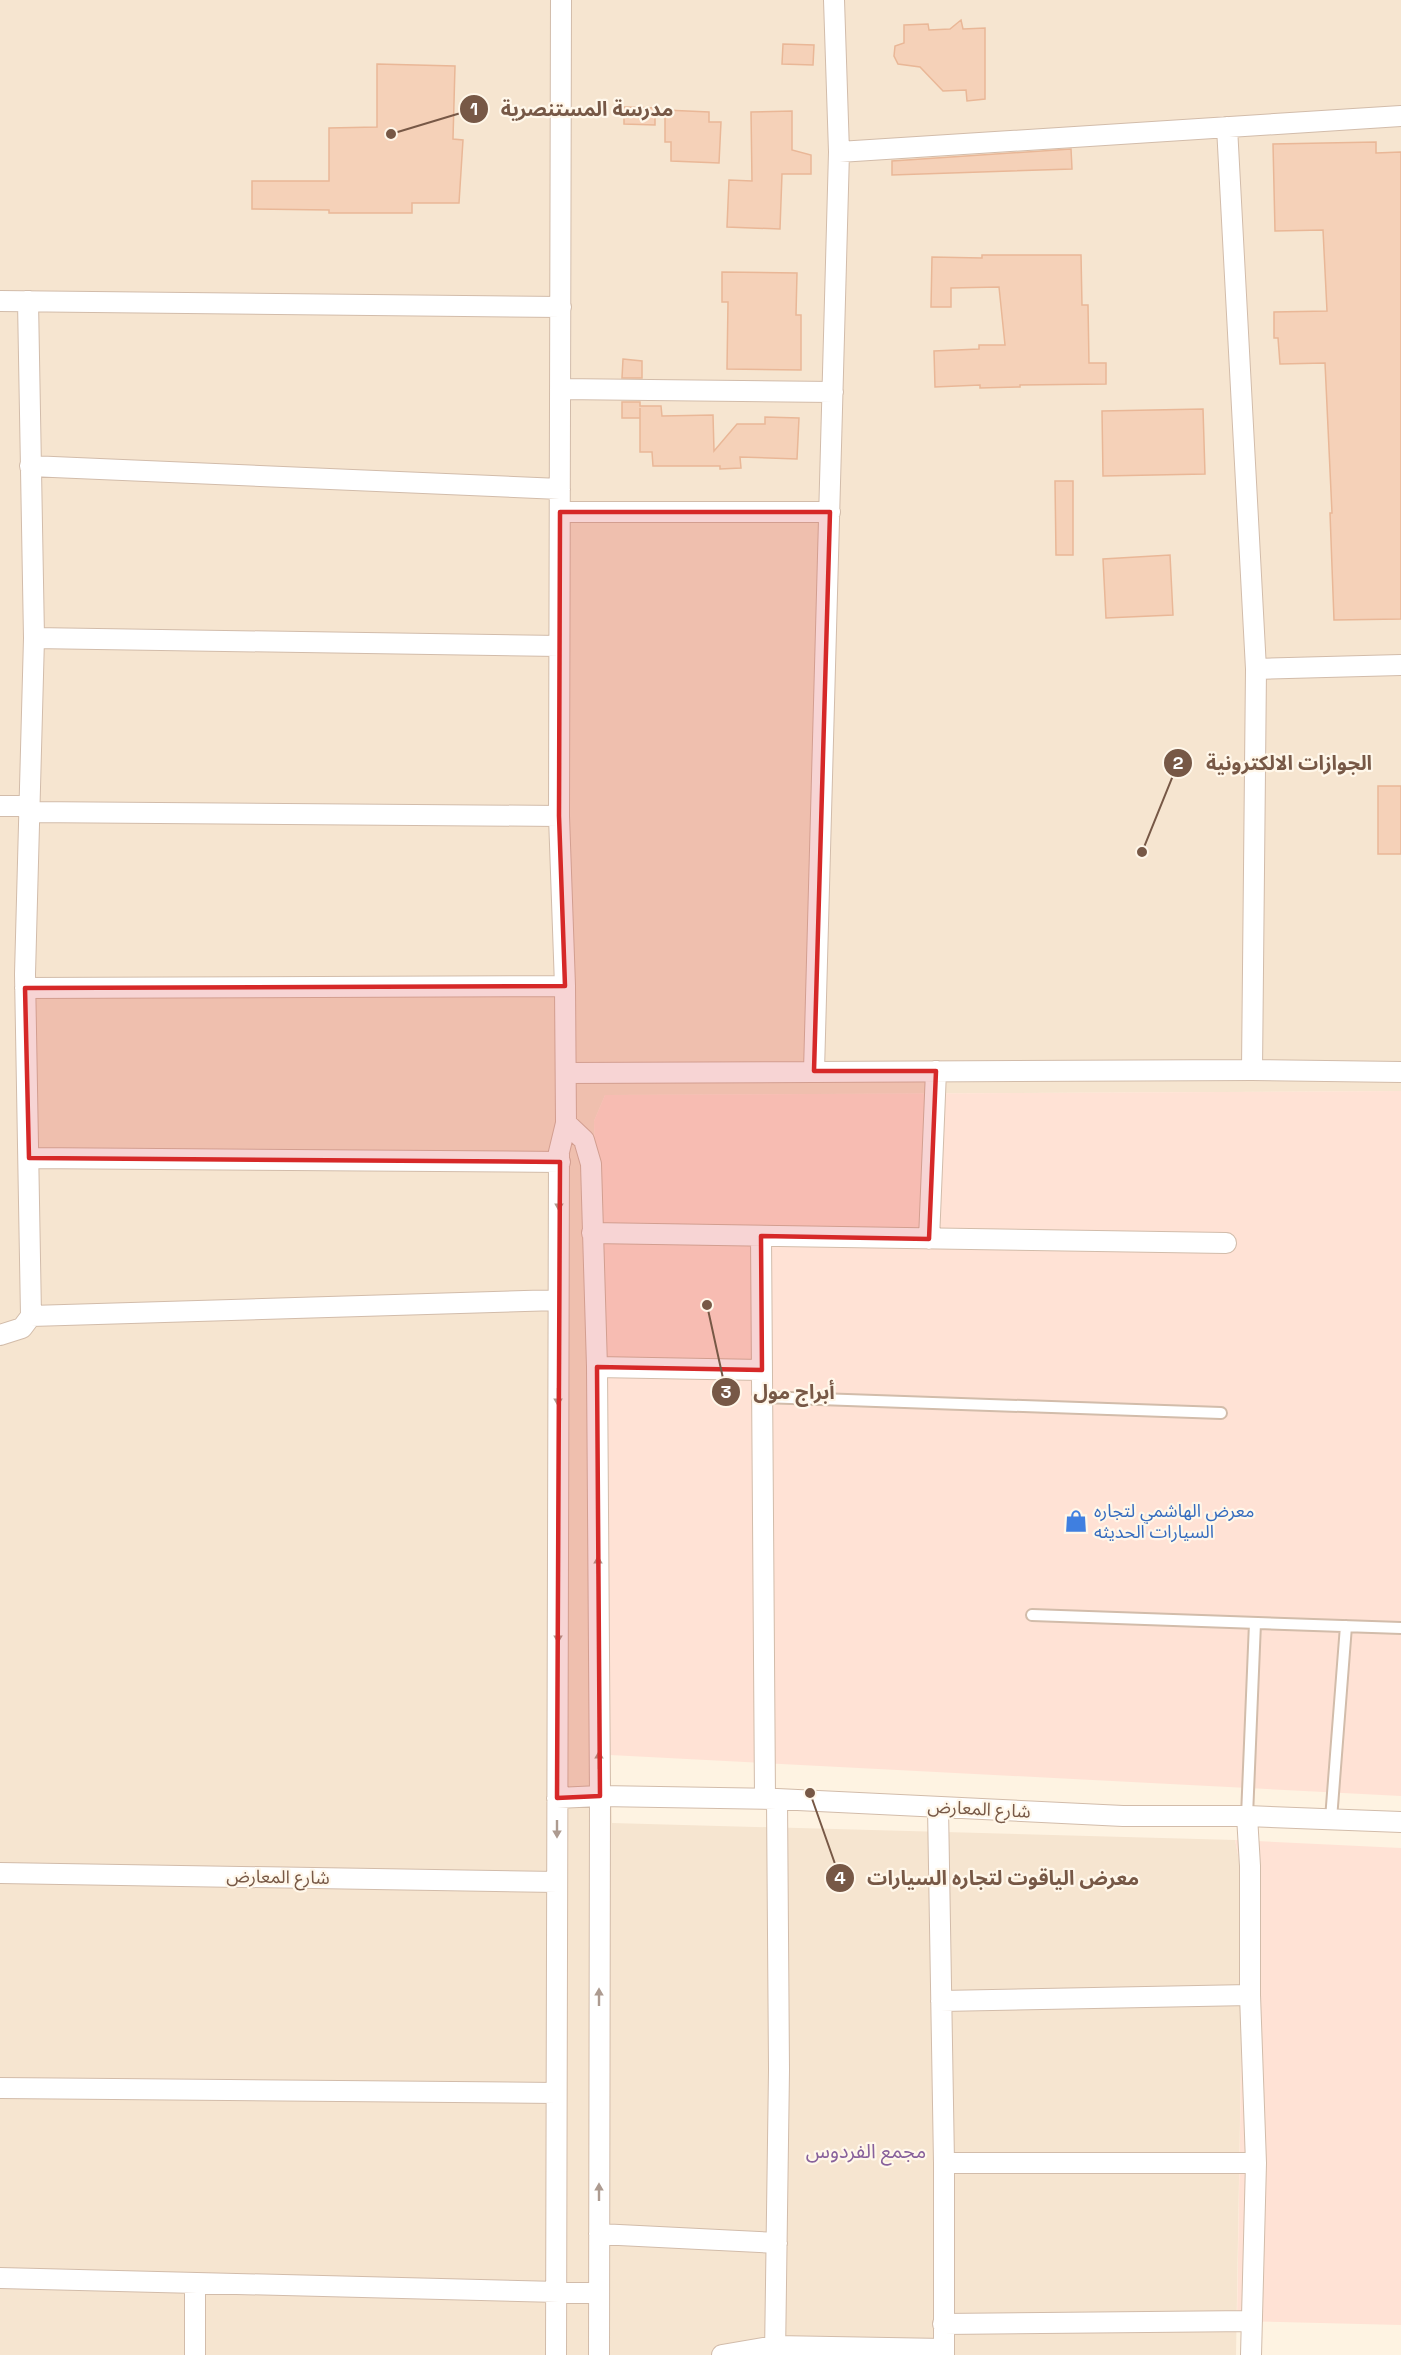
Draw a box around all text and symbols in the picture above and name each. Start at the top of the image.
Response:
callout: مدرسة المستنصرية [459,90,686,128]
text: مدرسة المستنصرية [501,96,673,122]
text: 1 [470,97,478,120]
callout: الجوازات الالكترونية [1163,744,1384,782]
text: الجوازات الالكترونية [1206,750,1372,776]
text: 2 [1173,751,1184,774]
one-way arrow [554,1192,564,1211]
callout: أبراج مول [711,1373,847,1411]
text: أبراج مول [753,1379,835,1407]
text: 3 [721,1380,732,1403]
one-way arrow [553,1387,563,1406]
place label: معرض الهاشمي لتجاره السيارات الحديثه [1094,1499,1255,1543]
shop icon: معرض الهاشمي لتجاره السيارات الحديثه [1063,1508,1089,1534]
one-way arrow [593,1555,603,1574]
one-way arrow [553,1624,562,1643]
one-way arrow [594,1750,604,1769]
street label: شارع المعارض [927,1794,1031,1826]
one-way arrow [552,1819,562,1838]
callout: معرض الياقوت لتجاره السيارات [825,1859,1151,1897]
street label: شارع المعارض [226,1864,330,1892]
text: معرض الياقوت لتجاره السيارات [867,1865,1139,1891]
text: 4 [834,1866,846,1889]
one-way arrow [594,1987,604,2006]
district label: مجمع الفردوس [806,2138,926,2166]
one-way arrow [594,2182,604,2201]

